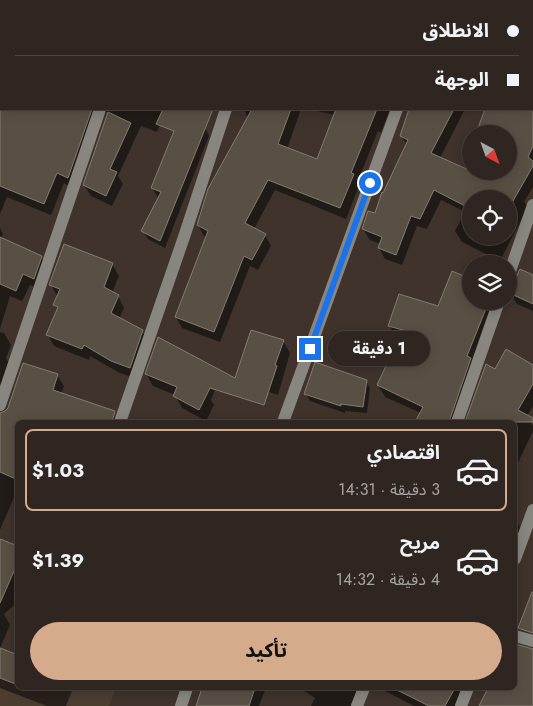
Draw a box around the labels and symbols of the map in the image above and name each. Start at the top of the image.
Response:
north arrow [462,125,518,180]
route start [359,172,381,194]
callout: 1 دقيقة [328,332,430,366]
route end [299,338,321,360]

